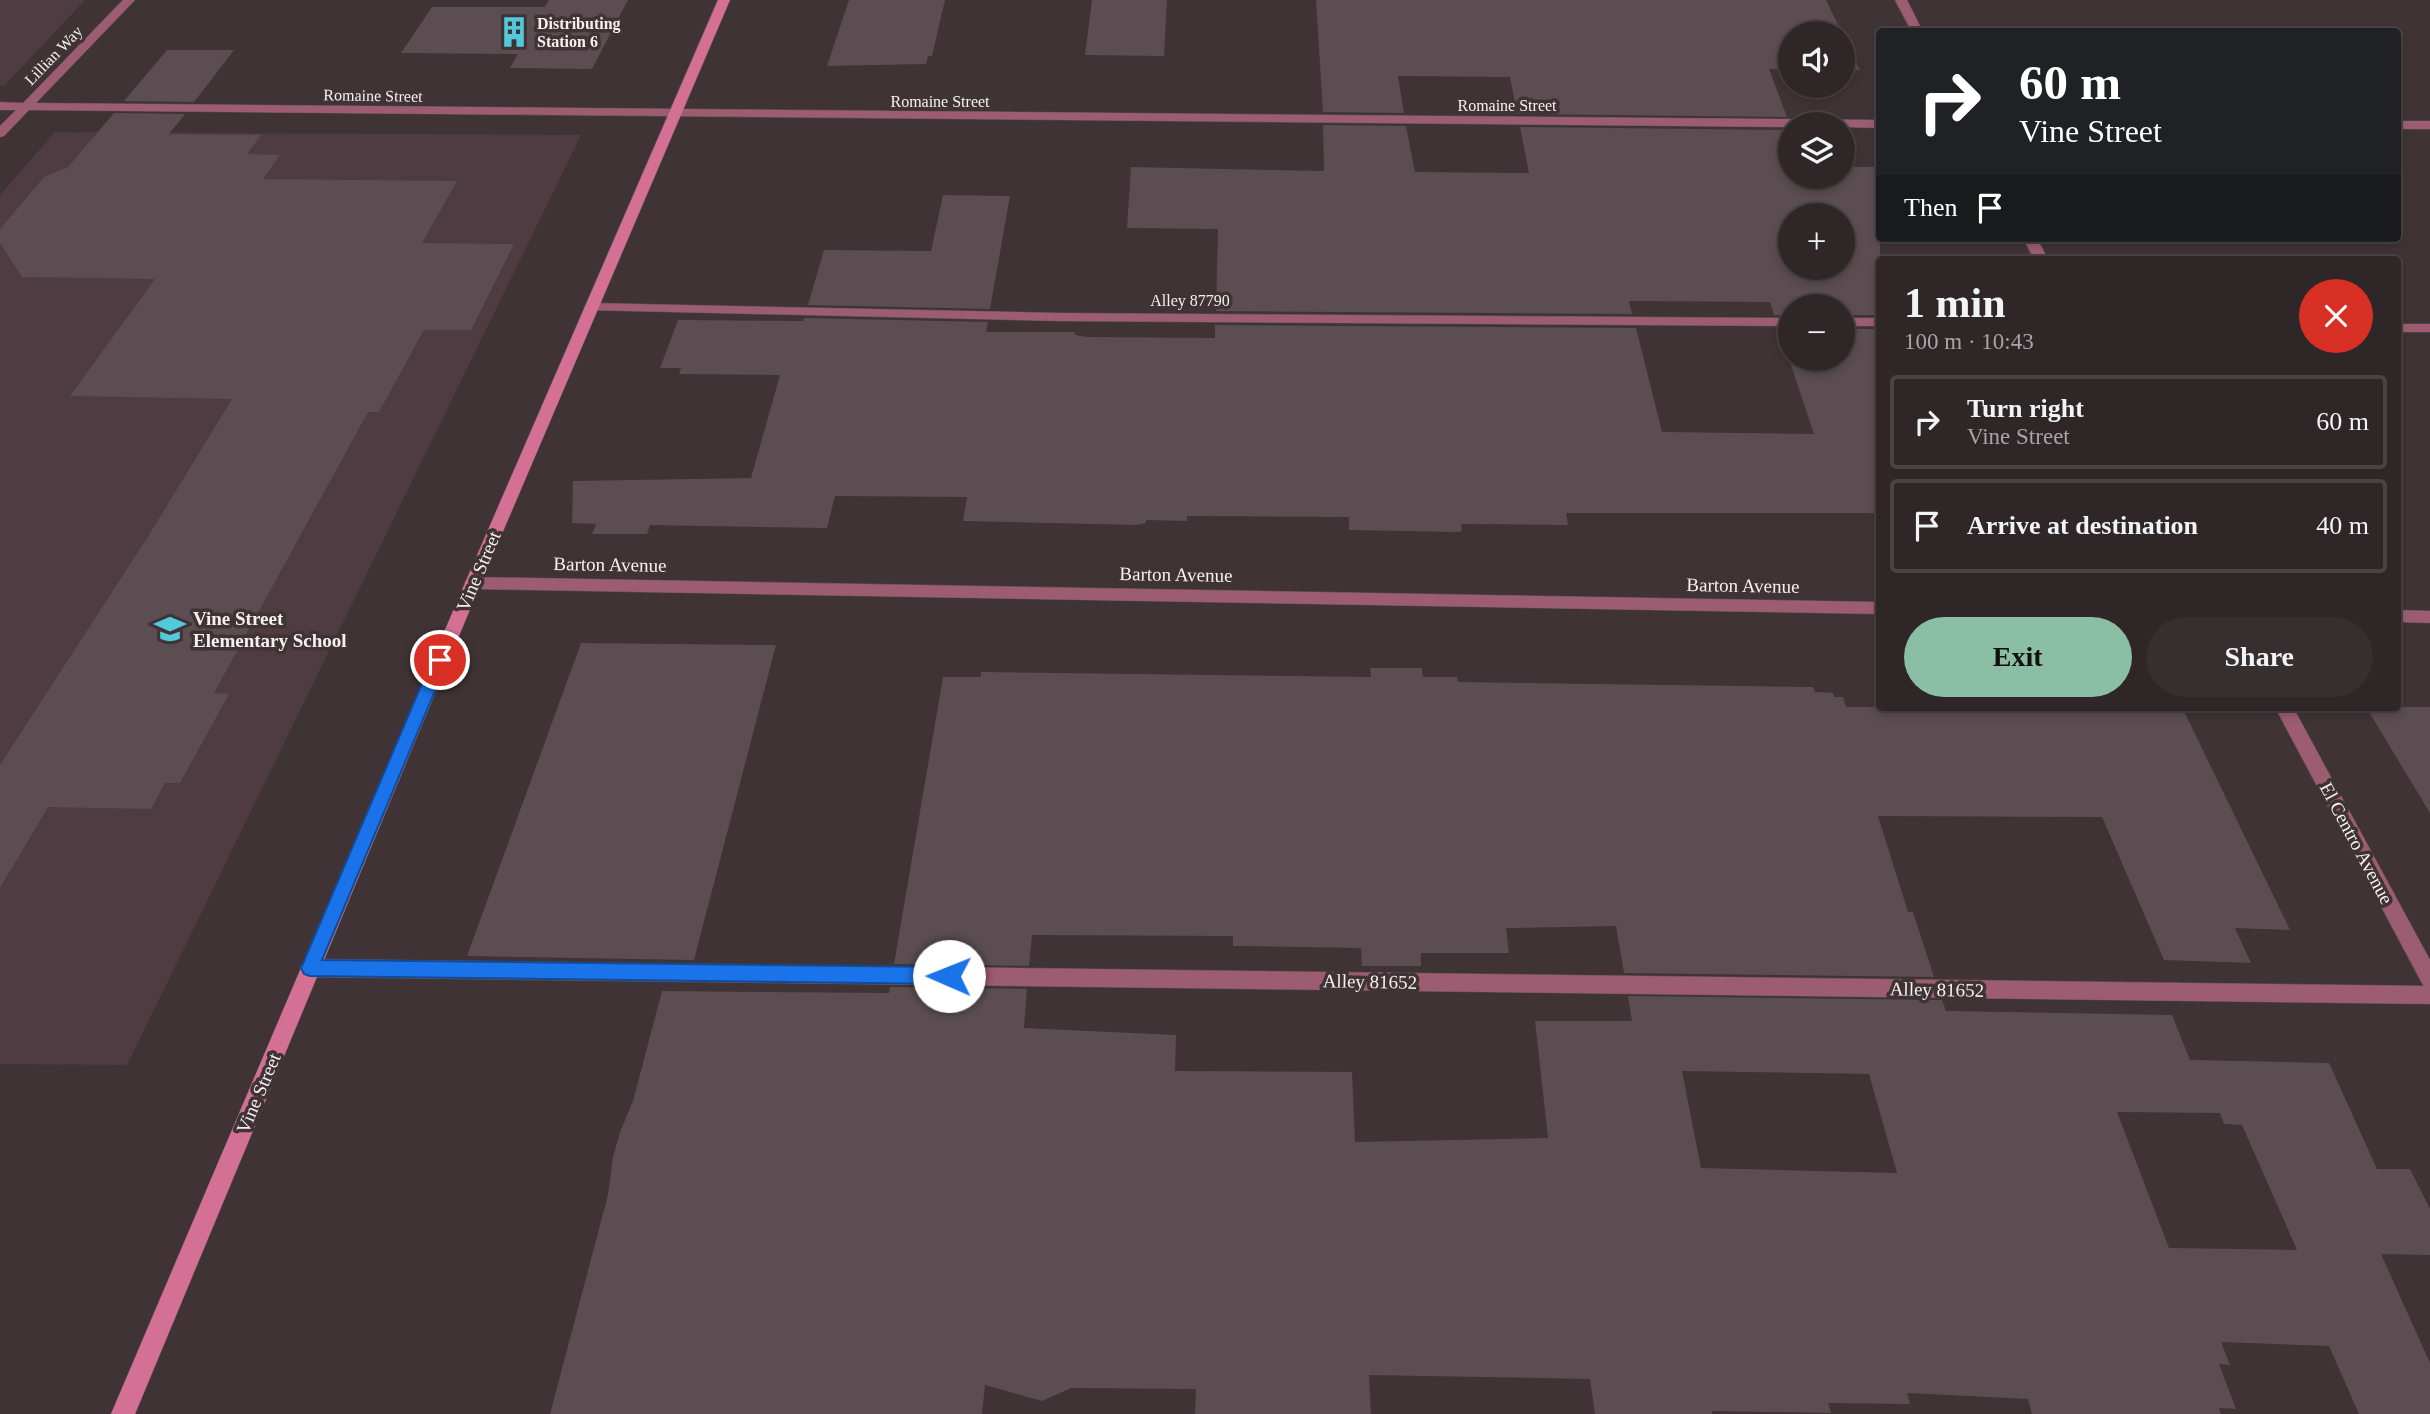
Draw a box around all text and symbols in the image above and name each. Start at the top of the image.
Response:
building icon: Distributing Station 6 [497,15,531,49]
place label: Distributing Station 6 [537,15,621,50]
map controls [1778,21,1855,371]
button: sound [1778,21,1855,98]
street label: Lillian Way [21,22,86,89]
text: 60 m [2019,55,2121,110]
icon: right [1904,56,1995,147]
street label: Romaine Street [323,86,423,105]
street label: Romaine Street [890,93,990,110]
street label: Romaine Street [1457,97,1557,114]
button: layers [1778,112,1855,189]
text: Vine Street [2019,113,2162,149]
icon: arrive [1971,189,2009,227]
text: Then [1904,193,1957,222]
button: + [1778,203,1855,280]
button: close [2299,279,2373,353]
text: 1 min [1904,280,2006,326]
street label: Alley 87790 [1150,292,1230,310]
button: − [1778,294,1855,371]
text: 100 m · 10:43 [1904,329,2034,354]
text: Turn right [1967,394,2084,423]
icon: right [1908,403,1946,441]
text: 60 m [2316,407,2369,436]
text: Vine Street [1967,424,2070,449]
icon: arrive [1908,507,1946,545]
text: Arrive at destination [1967,511,2198,540]
text: 40 m [2316,511,2369,540]
street label: Vine Street [452,527,505,614]
street label: Barton Avenue [553,553,667,576]
street label: Barton Avenue [1119,563,1233,586]
street label: Barton Avenue [1686,574,1800,597]
place label: Vine Street Elementary School [193,608,347,651]
school or university icon: Vine Street Elementary School [153,612,187,646]
button: Exit [1904,617,2132,697]
button: Share [2146,617,2373,697]
pin [410,630,470,690]
icon: arrive [421,641,459,679]
street label: El Centro Avenue [2316,779,2397,908]
position arrow [912,939,986,1013]
street label: Alley 81652 [1323,970,1417,993]
street label: Alley 81652 [1890,978,1984,1001]
street label: Vine Street [232,1049,285,1136]

